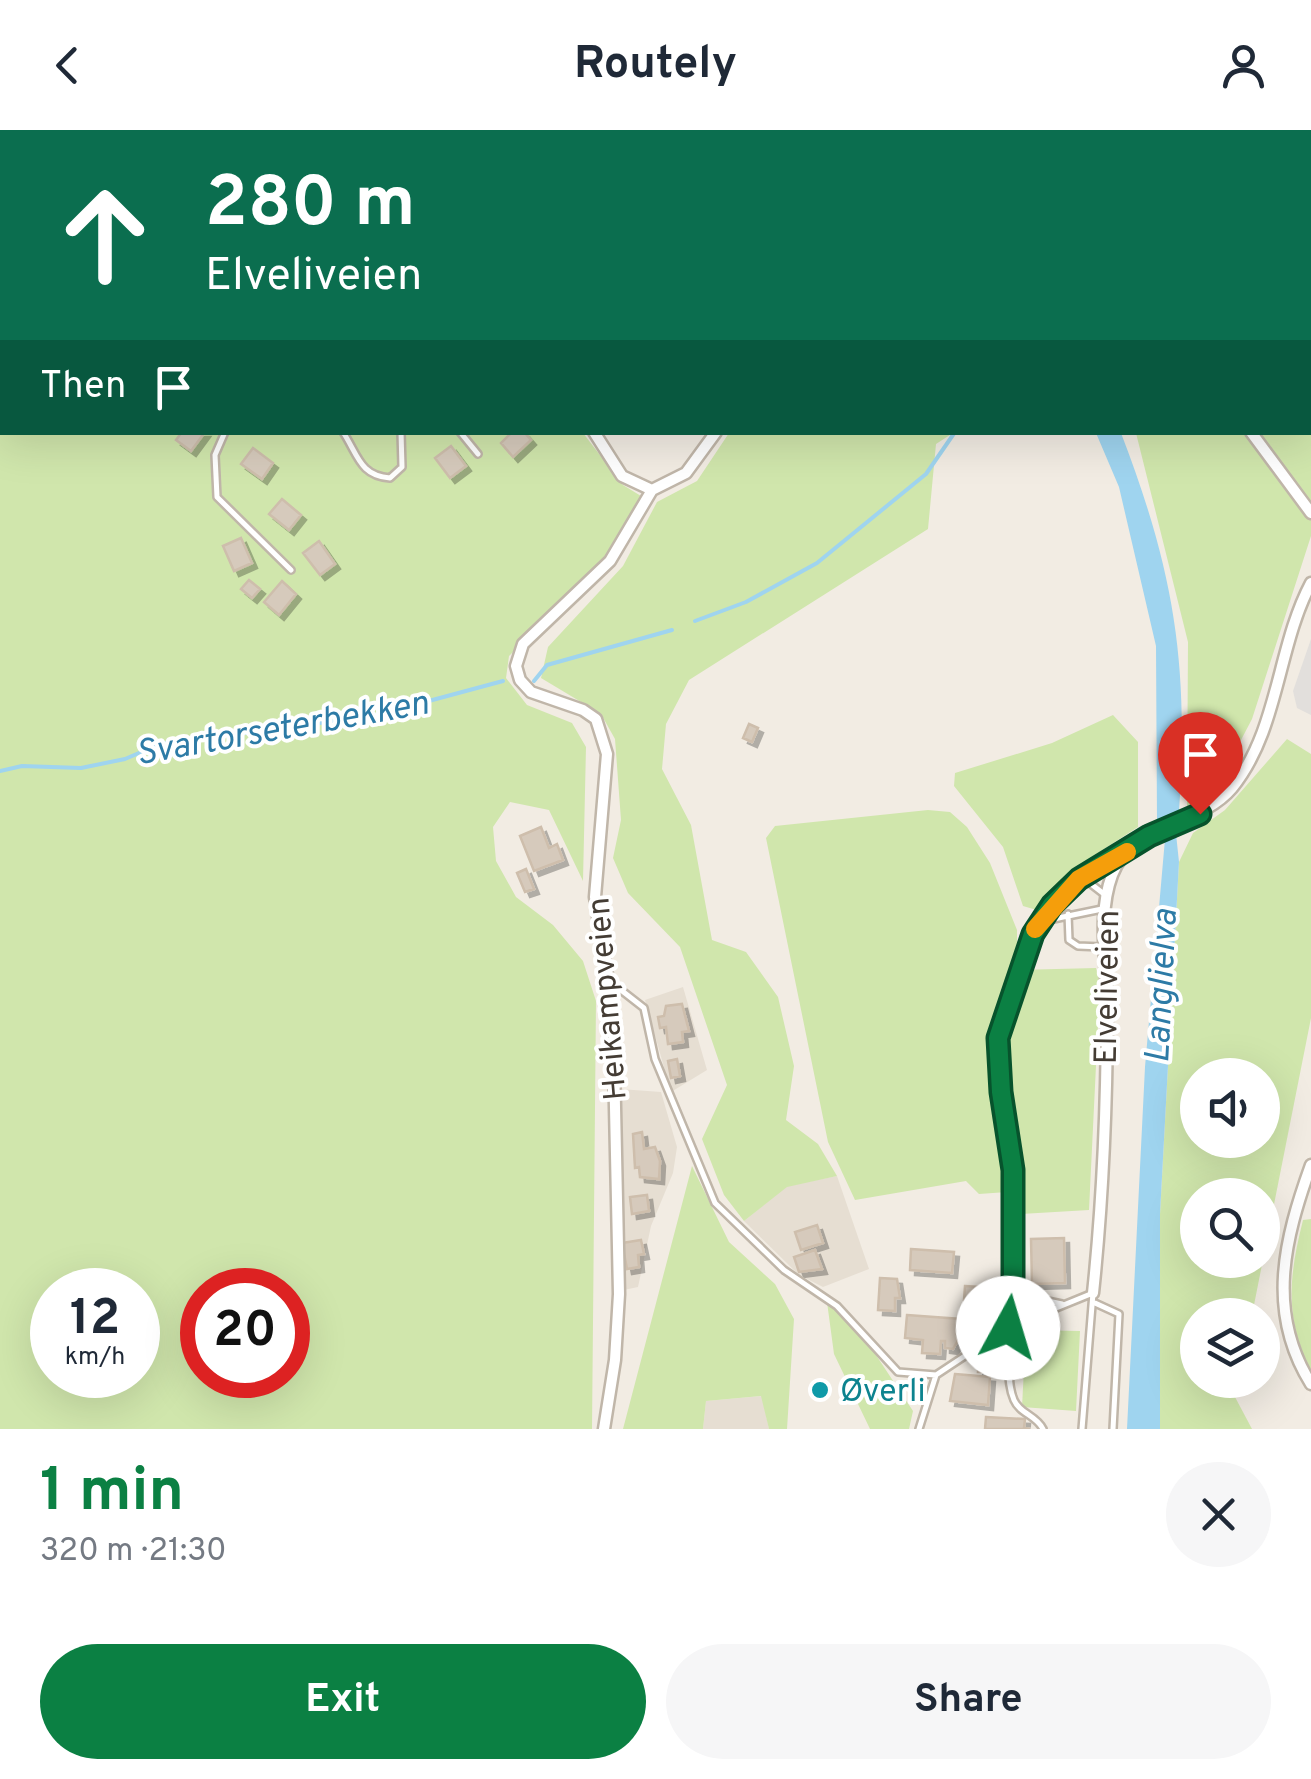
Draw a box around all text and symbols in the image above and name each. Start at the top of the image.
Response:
text: Routely [574,37,737,94]
icon: back [40,38,95,93]
icon: person [1216,38,1271,93]
text: 280 m [205,162,416,251]
icon: ahead [40,170,170,300]
text: Elveliveien [205,249,422,306]
icon: arrive [146,360,201,415]
text: Then [40,363,126,412]
water label: Svartorseterbekken [133,683,432,777]
pin [1158,712,1243,815]
icon: arrive [1173,727,1228,782]
street label: Heikampveien [580,895,638,1102]
water label: Langlielva [1137,908,1189,1064]
street label: Elveliveien [1088,909,1130,1065]
map controls [1180,1058,1280,1398]
button: sound [1180,1058,1280,1158]
button: search [1180,1178,1280,1278]
speed limit sign: 20 [180,1268,310,1398]
position arrow [956,1276,1060,1380]
text: 12 [70,1289,120,1352]
button: layers [1180,1298,1280,1398]
text: km/h [65,1342,125,1374]
place label: Øverli [840,1373,926,1413]
marker: Øverli [809,1379,831,1401]
text: 1 min [40,1456,184,1532]
button: close [1166,1462,1271,1567]
text: 320 m · 21:30 [40,1532,227,1572]
button: Exit [40,1644,646,1759]
button: Share [666,1644,1271,1759]

